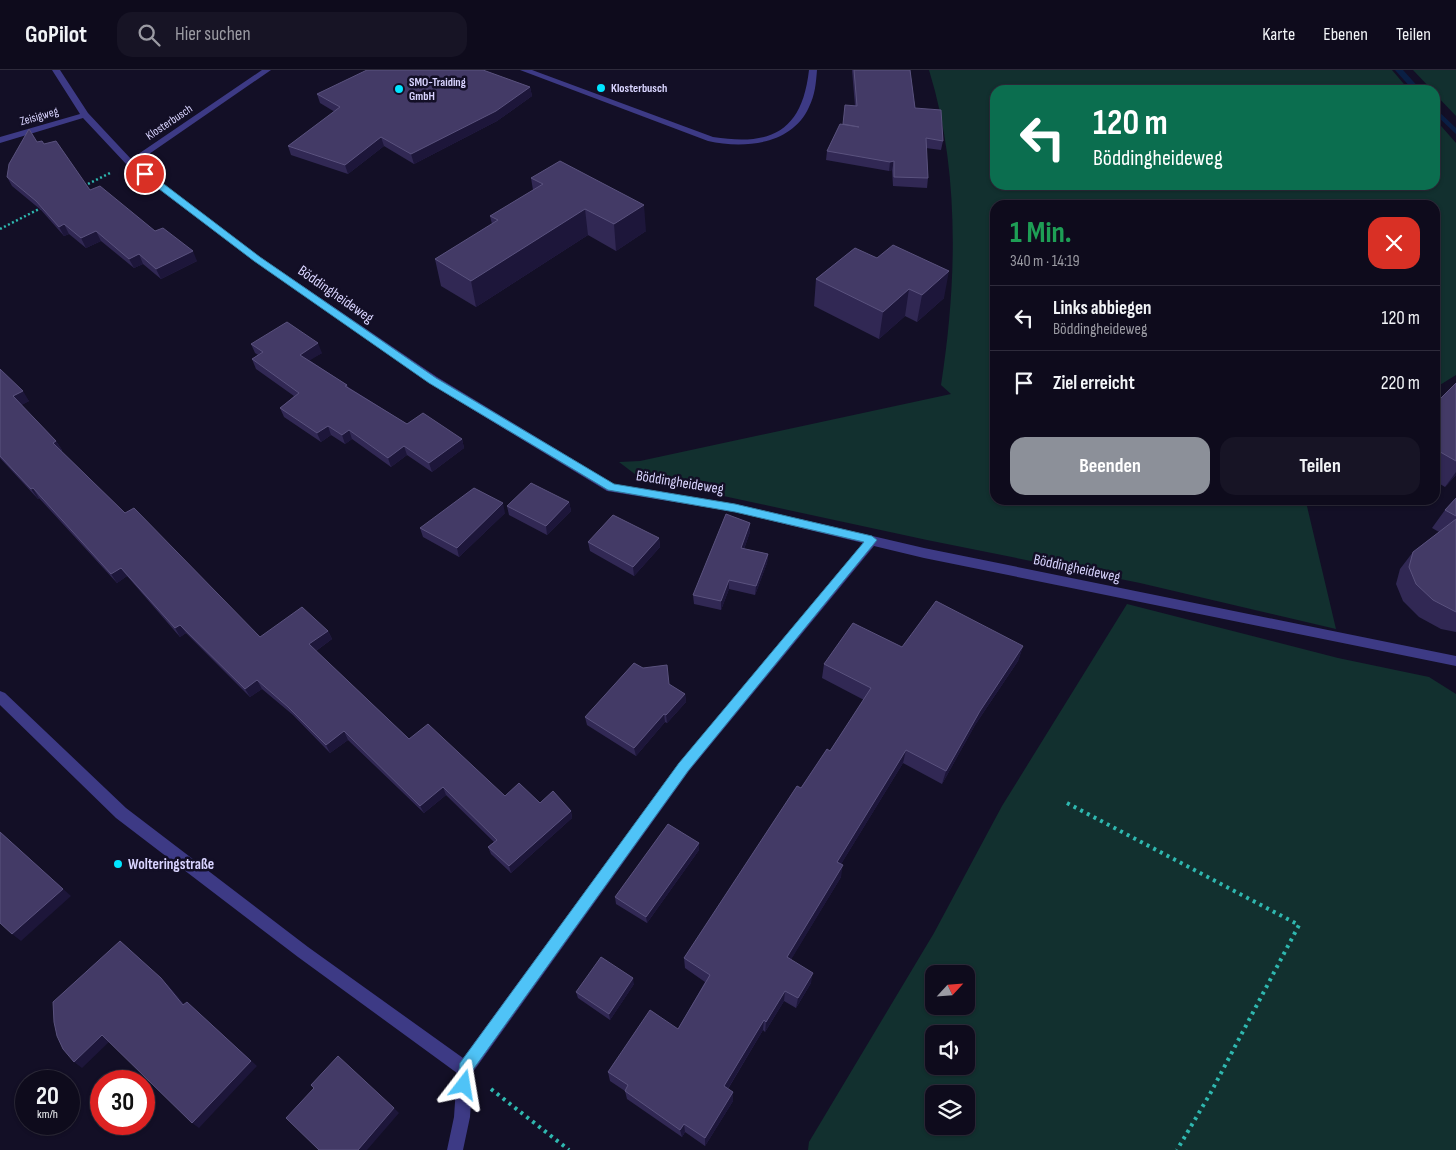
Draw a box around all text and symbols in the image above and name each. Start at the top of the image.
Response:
search box [117,12,467,57]
text: GoPilot [25,20,87,49]
icon: search [135,21,163,49]
text: Hier suchen [175,23,251,46]
text: Karte [1262,24,1295,45]
text: Ebenen [1323,24,1368,45]
text: Teilen [1396,24,1431,45]
place label: SMO-Traiding GmbH [409,75,466,104]
place label: Klosterbusch [611,81,667,96]
marker: Klosterbusch [595,82,607,94]
marker: SMO-Traiding GmbH [393,83,405,95]
street label: Klosterbusch [143,101,195,143]
text: 120 m [1093,102,1168,145]
street label: Zeisigweg [18,104,60,129]
icon: left [1010,105,1075,170]
text: Böddingheideweg [1093,145,1223,172]
pin [124,153,166,195]
icon: arrive [131,160,159,188]
text: 1 Min. [1010,215,1072,251]
button: close [1368,217,1420,269]
text: 340 m · 14:19 [1010,252,1080,271]
street label: Böddingheideweg [294,261,377,328]
text: Links abbiegen [1053,297,1151,320]
icon: left [1010,304,1038,332]
text: 120 m [1382,307,1420,330]
text: Böddingheideweg [1053,320,1147,339]
icon: arrive [1010,369,1038,397]
text: Ziel erreicht [1053,372,1135,395]
text: 220 m [1381,372,1420,395]
button: Beenden [1010,437,1210,495]
button: Teilen [1220,437,1420,495]
street label: Böddingheideweg [635,466,725,499]
street label: Böddingheideweg [1032,550,1122,587]
place label: Wolteringstraße [128,855,214,874]
marker: Wolteringstraße [112,858,124,870]
north arrow [925,965,975,1015]
map controls [925,965,975,1135]
button: sound [925,1025,975,1075]
position arrow [437,1058,489,1110]
speed limit sign: 30 [90,1070,155,1135]
text: 20 [36,1081,59,1112]
button: layers [925,1085,975,1135]
text: km/h [37,1107,58,1122]

